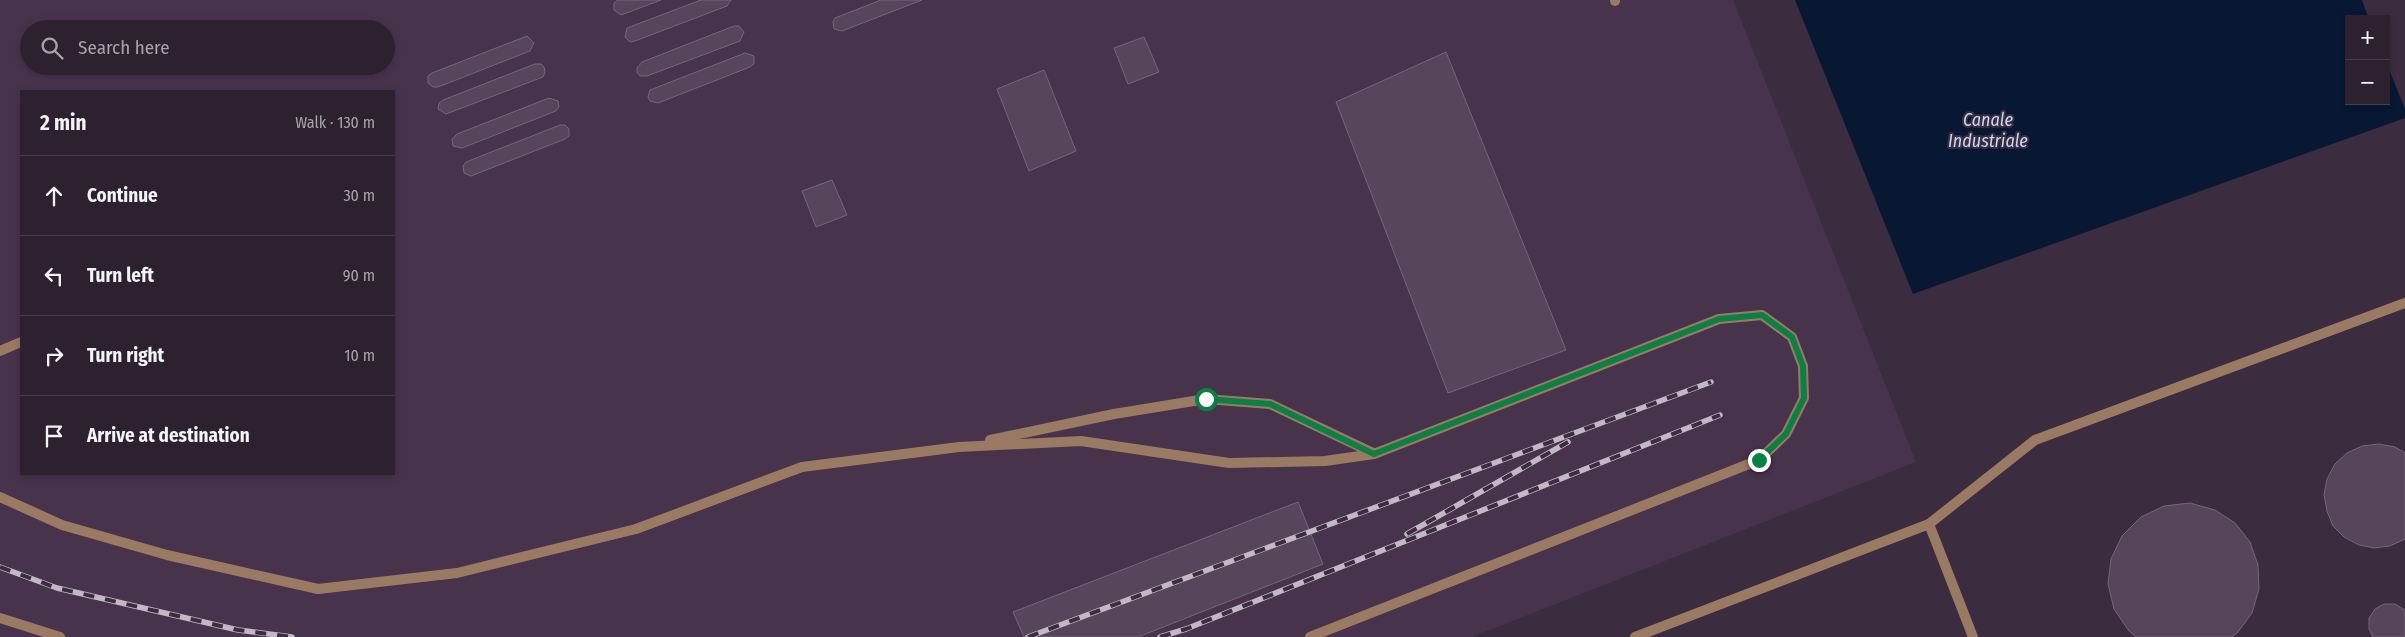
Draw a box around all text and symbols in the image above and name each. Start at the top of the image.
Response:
map controls [2345,15,2390,105]
button: + [2345,15,2390,60]
search box [20,20,395,75]
icon: search [38,34,66,62]
text: Search here [78,36,170,59]
button: − [2345,60,2390,105]
water label: Canale Industriale [1948,109,2028,152]
text: 2 min [40,110,87,136]
text: Walk · 130 m [295,113,375,132]
icon: ahead [40,182,68,210]
text: Continue [87,184,158,207]
text: 30 m [343,186,375,205]
icon: left [40,262,68,290]
text: Turn left [87,264,154,287]
text: 90 m [343,266,375,285]
icon: right [40,342,68,370]
text: Turn right [87,344,164,367]
text: 10 m [344,346,375,365]
route start [1195,388,1218,411]
icon: arrive [40,422,68,450]
text: Arrive at destination [87,424,250,447]
route end [1748,449,1771,472]

